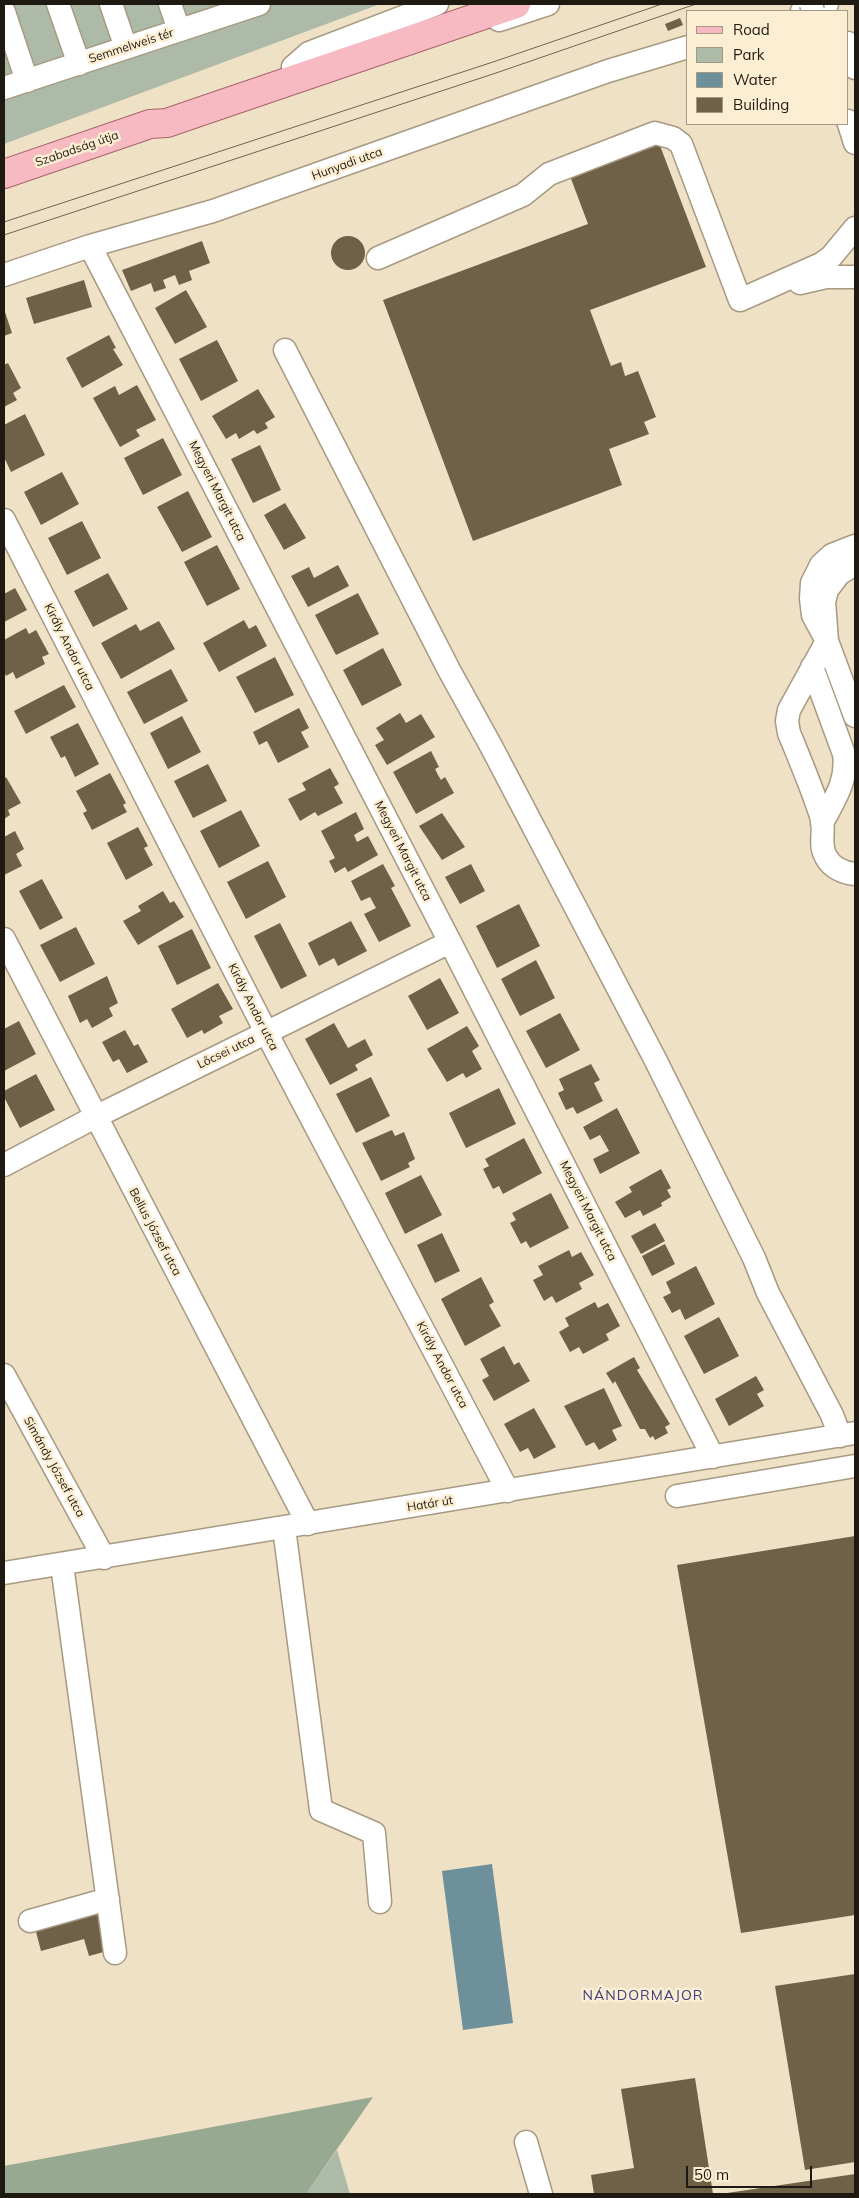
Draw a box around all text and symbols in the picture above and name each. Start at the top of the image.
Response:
legend [686,10,849,125]
text: Road [733,20,770,39]
street label: Semmelweis tér [87,26,175,66]
text: Park [733,45,765,64]
text: Water [733,70,777,89]
text: Building [733,95,789,114]
street label: Szabadság útja [33,128,121,170]
street label: Hunyadi utca [310,145,384,183]
street label: Megyeri Margit utca [185,438,249,544]
street label: Király Andor utca [41,601,97,693]
street label: Megyeri Margit utca [371,798,435,904]
street label: Király Andor utca [225,961,281,1053]
street label: Lőcsei utca [195,1032,257,1072]
street label: Megyeri Margit utca [556,1158,620,1264]
street label: Bellus József utca [126,1186,184,1278]
street label: Király Andor utca [413,1319,471,1411]
street label: Simándy József utca [20,1414,88,1520]
street label: Határ út [406,1493,454,1515]
district label: NÁNDORMAJOR [581,1988,705,2004]
scale bar [689,2156,815,2188]
text: 50 m [694,2165,729,2184]

